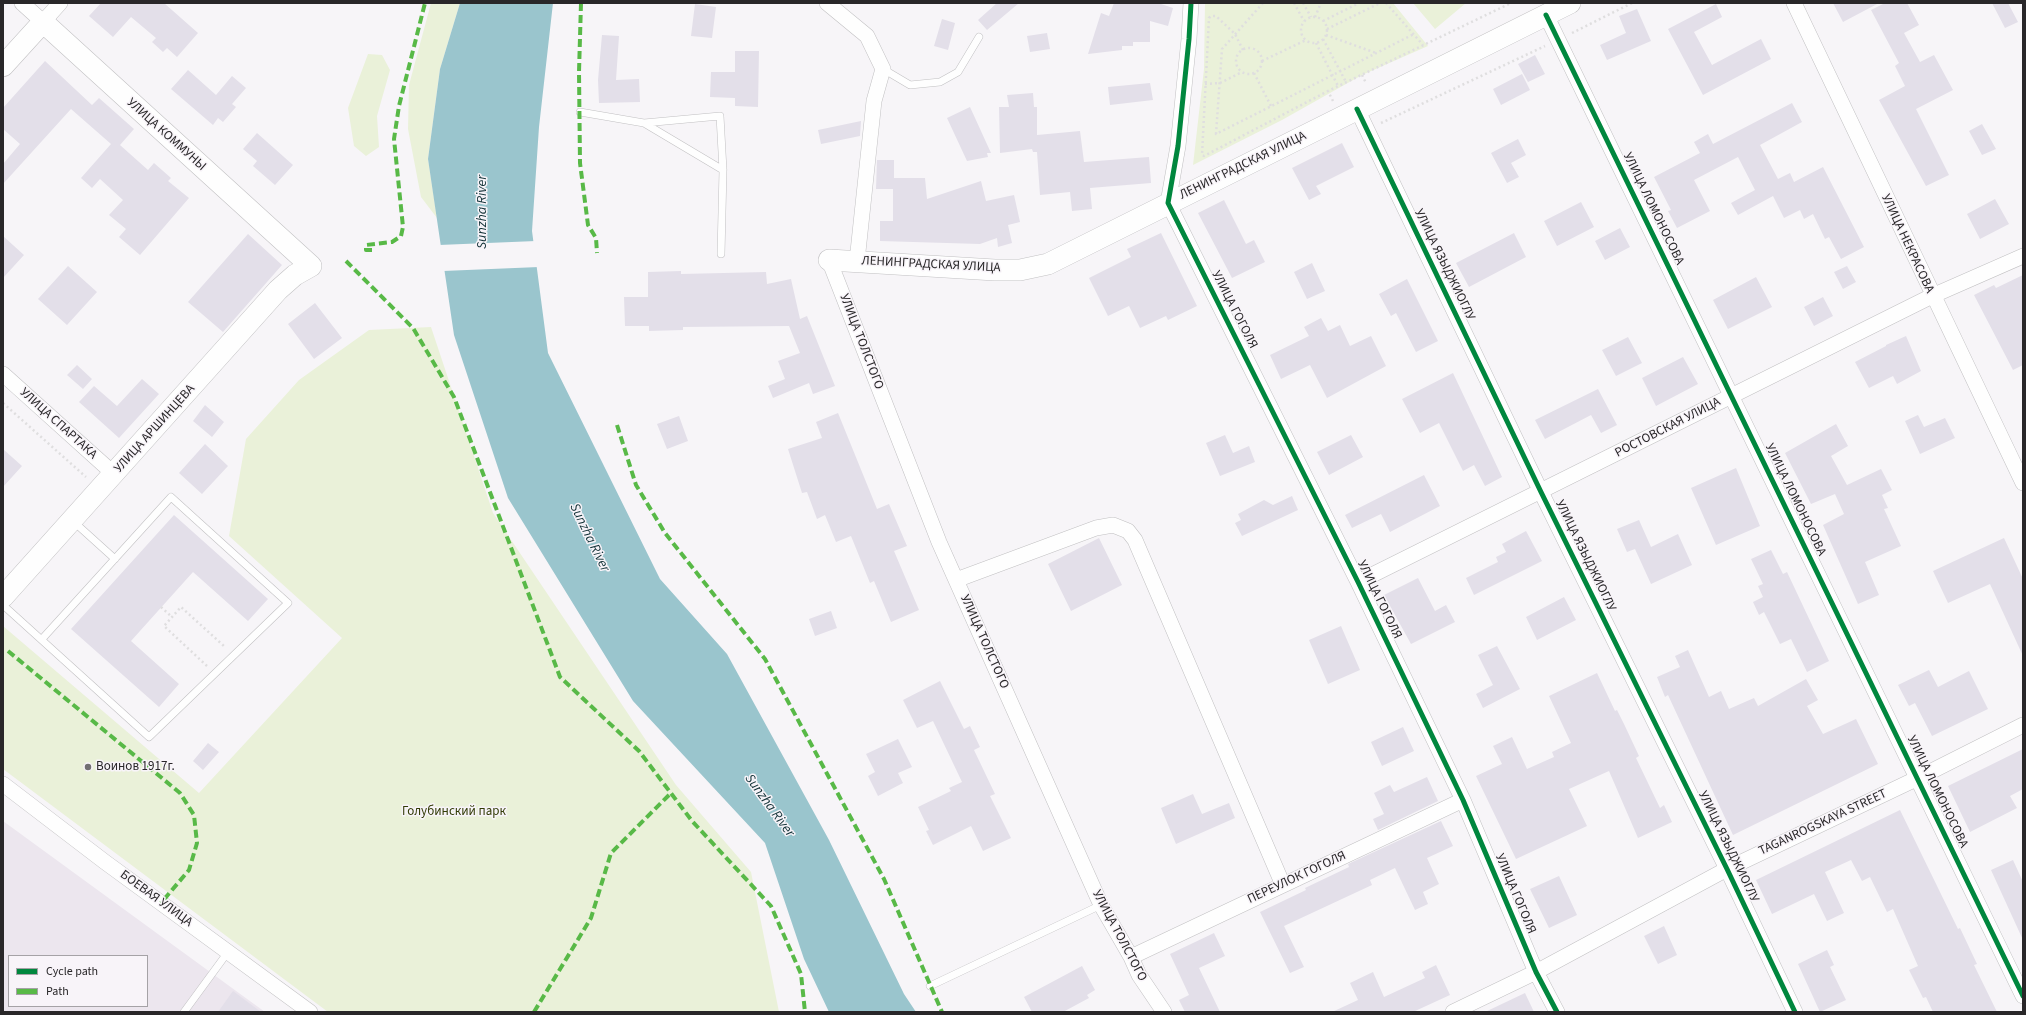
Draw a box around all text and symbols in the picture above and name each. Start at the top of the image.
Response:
street label: УЛИЦА КОММУНЫ [123,95,209,175]
street label: ЛЕНИНГРАДСКАЯ УЛИЦА [1177,128,1309,204]
street label: УЛИЦА ЛОМОНОСОВА [1619,150,1687,268]
water label: Sunzha River [475,175,491,249]
street label: УЛИЦА НЕКРАСОВА [1877,192,1937,296]
street label: УЛИЦА ЯЗЫДЖИОГЛУ [1410,207,1478,323]
street label: ЛЕНИНГРАДСКАЯ УЛИЦА [861,254,1001,276]
street label: УЛИЦА ГОГОЛЯ [1208,268,1260,352]
street label: УЛИЦА ТОЛСТОГО [836,292,886,392]
street label: УЛИЦА АРШИНЦЕВА [111,382,199,476]
street label: УЛИЦА СПАРТАКА [16,385,100,463]
street label: РОСТОВСКАЯ УЛИЦА [1613,395,1723,461]
street label: УЛИЦА ЛОМОНОСОВА [1761,441,1829,559]
street label: УЛИЦА ЯЗЫДЖИОГЛУ [1551,498,1619,614]
water label: Sunzha River [565,501,613,575]
street label: УЛИЦА ГОГОЛЯ [1353,558,1405,642]
street label: УЛИЦА ТОЛСТОГО [956,593,1012,691]
street label: УЛИЦА ЛОМОНОСОВА [1903,733,1971,851]
place label: Воинов 1917г. [96,759,175,775]
marker: Воинов 1917г. [83,762,93,772]
water label: Sunzha River [740,771,798,841]
street label: TAGANROGSKAYA STREET [1756,786,1890,860]
street label: УЛИЦА ЯЗЫДЖИОГЛУ [1694,789,1762,905]
park label: Голубинский парк [402,804,506,820]
street label: ПЕРЕУЛОК ГОГОЛЯ [1245,848,1349,908]
street label: УЛИЦА ГОГОЛЯ [1491,852,1539,936]
street label: БОЕВАЯ УЛИЦА [117,867,195,931]
street label: УЛИЦА ТОЛСТОГО [1088,888,1150,984]
legend [8,955,148,1007]
text: Cycle path [46,963,98,980]
text: Path [46,983,69,1000]

